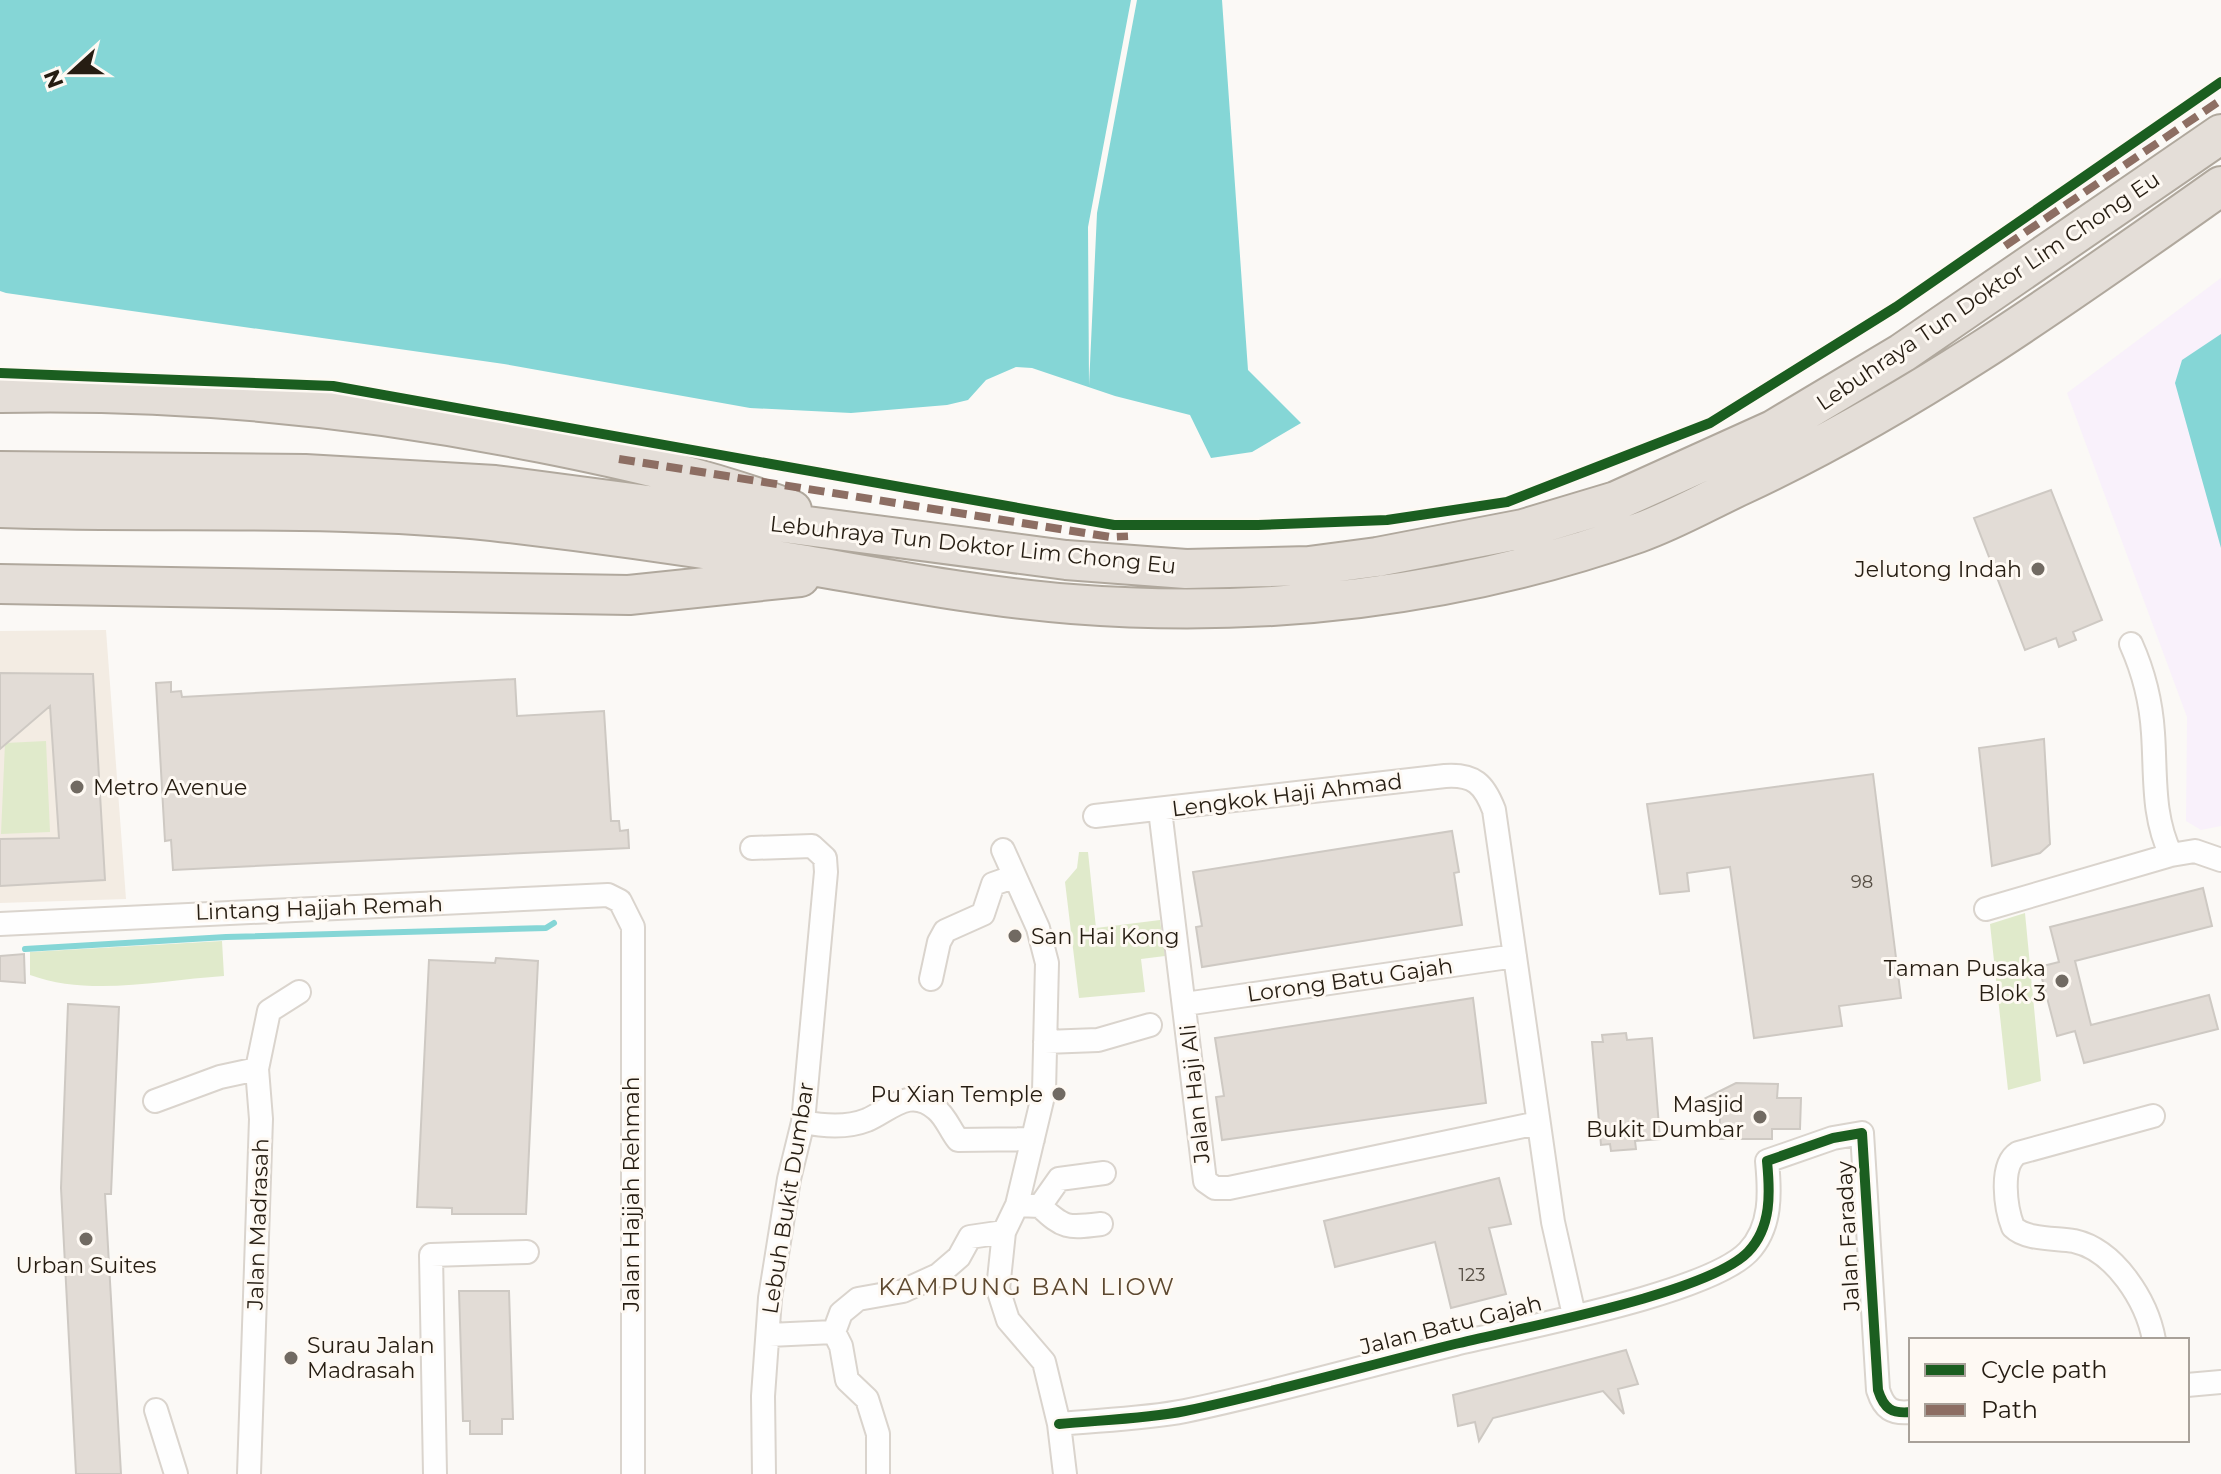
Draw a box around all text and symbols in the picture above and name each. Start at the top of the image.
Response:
north arrow [32,32,112,112]
text: N [38,66,70,92]
street label: Lebuhraya Tun Doktor Lim Chong Eu [1811,166,2165,416]
street label: Lebuhraya Tun Doktor Lim Chong Eu [768,510,1178,580]
place label: Jelutong Indah [1854,556,2022,583]
marker: Jelutong Indah [2029,560,2047,578]
street label: Lengkok Haji Ahmad [1170,767,1404,823]
place label: Metro Avenue [93,774,247,801]
marker: Metro Avenue [68,778,86,796]
house number: 98 [1851,871,1873,893]
street label: Lintang Hajjah Remah [195,890,443,926]
place label: San Hai Kong [1031,923,1180,950]
marker: San Hai Kong [1006,927,1024,945]
street label: Lorong Batu Gajah [1245,952,1455,1008]
place label: Taman Pusaka Blok 3 [1884,955,2046,1007]
marker: Taman Pusaka Blok 3 [2053,972,2071,990]
street label: Jalan Haji Ali [1174,1023,1216,1166]
street label: Jalan Hajjah Rehmah [618,1076,645,1313]
street label: Lebuh Bukit Dumbar [756,1080,820,1316]
place label: Pu Xian Temple [871,1081,1043,1108]
marker: Pu Xian Temple [1050,1085,1068,1103]
place label: Masjid Bukit Dumbar [1586,1091,1744,1143]
marker: Masjid Bukit Dumbar [1751,1108,1769,1126]
street label: Jalan Madrasah [241,1138,274,1311]
street label: Jalan Faraday [1831,1160,1865,1313]
marker: Urban Suites [77,1230,95,1248]
place label: Urban Suites [15,1252,157,1279]
house number: 123 [1459,1264,1485,1286]
district label: KAMPUNG BAN LIOW [878,1272,1176,1301]
street label: Jalan Batu Gajah [1356,1289,1545,1361]
place label: Surau Jalan Madrasah [307,1332,435,1384]
legend [1909,1338,2189,1442]
marker: Surau Jalan Madrasah [282,1349,300,1367]
text: Cycle path [1981,1355,2108,1384]
text: Path [1981,1395,2038,1424]

